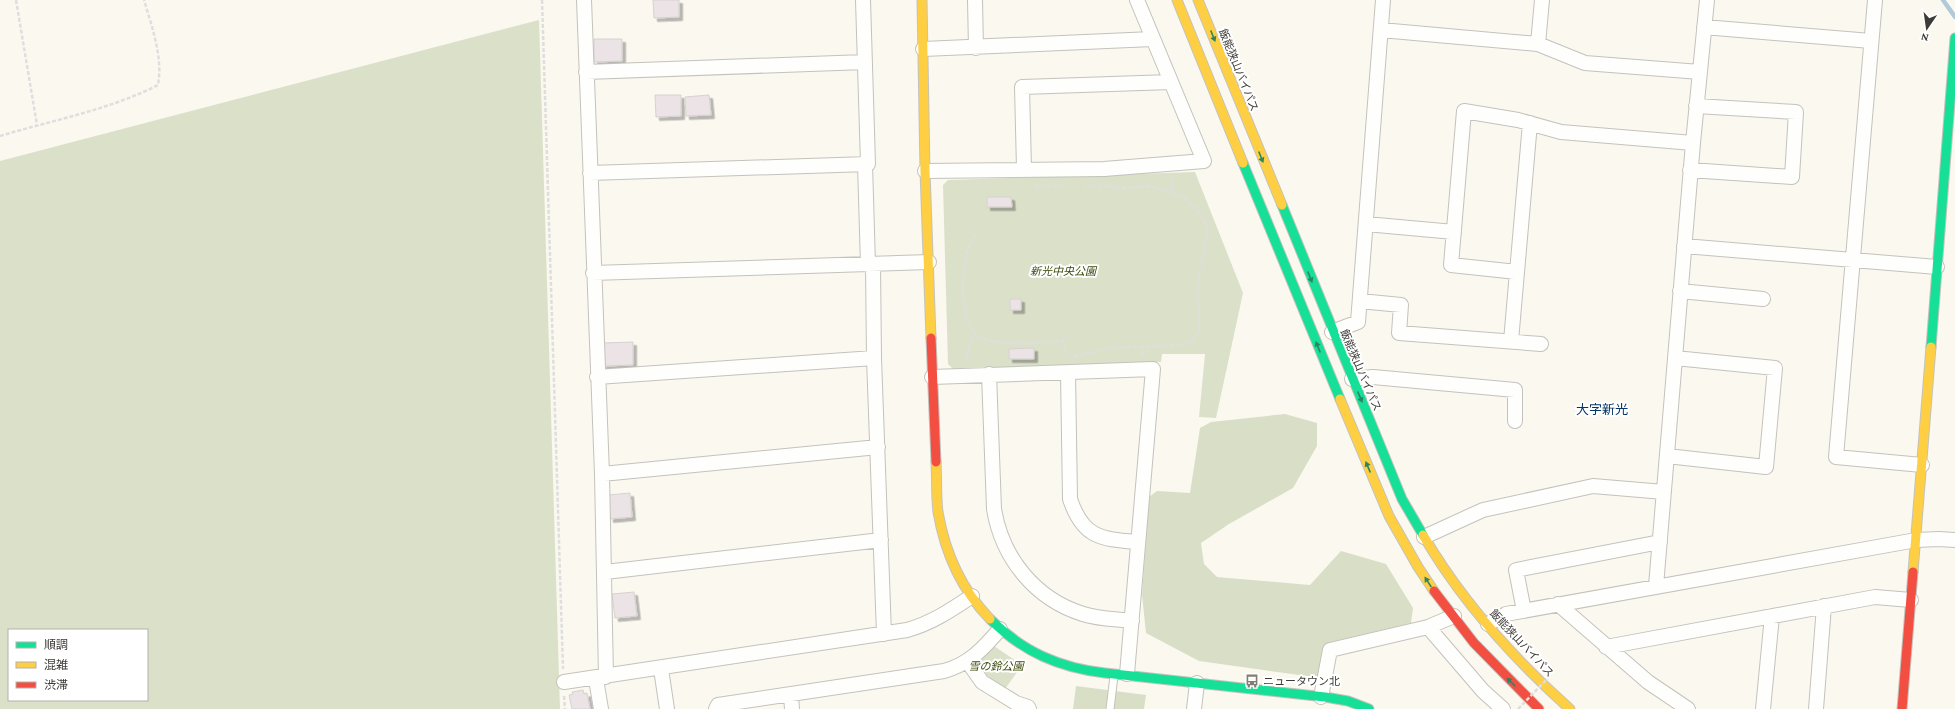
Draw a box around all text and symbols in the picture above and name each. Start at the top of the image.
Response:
north arrow [1907,8,1947,48]
street label: 飯能狭山バイパス [1217,27,1261,113]
one-way arrow [1210,31,1216,43]
text: N [1919,31,1930,44]
one-way arrow [1259,151,1265,163]
park label: 新光中央公園 [1030,265,1098,277]
one-way arrow [1308,272,1314,284]
street label: 飯能狭山バイパス [1338,327,1384,413]
one-way arrow [1315,341,1321,353]
one-way arrow [1357,392,1363,404]
district label: 大字新光 [1576,402,1628,417]
one-way arrow [1365,462,1371,473]
one-way arrow [1424,577,1432,587]
street label: 飯能狭山バイパス [1488,607,1556,679]
legend [8,629,148,701]
text: 順調 [44,638,68,652]
text: 混雑 [44,658,68,672]
park label: 雪の鈴公園 [969,660,1025,672]
bus stop icon: ニュータウン北 [1244,673,1260,689]
place label: ニュータウン北 [1263,675,1340,687]
one-way arrow [1506,677,1516,687]
text: 渋滞 [44,678,68,692]

